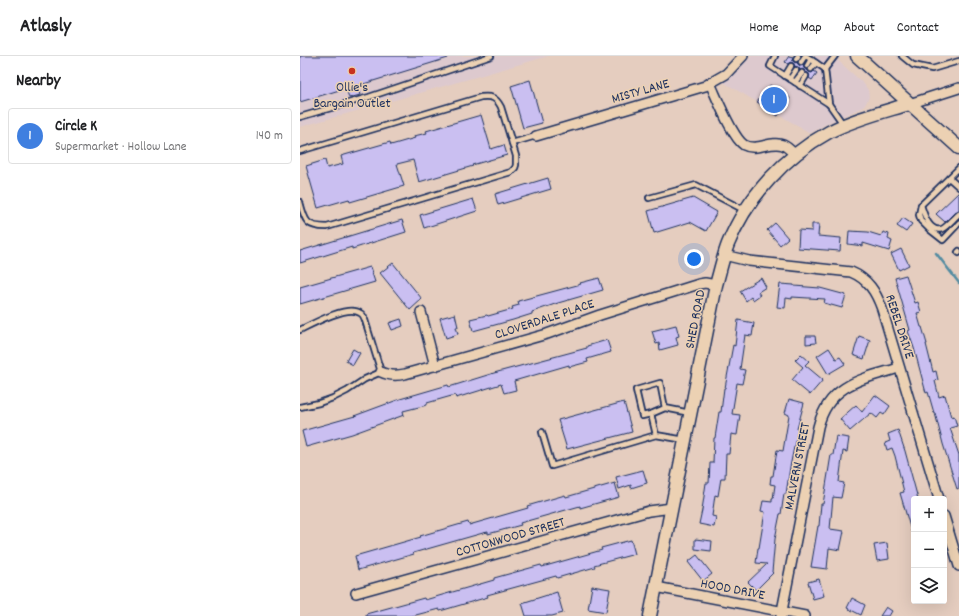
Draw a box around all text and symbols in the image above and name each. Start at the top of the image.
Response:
text: Atlasly [20,14,71,41]
text: Home [749,18,778,38]
text: Map [800,18,822,38]
text: About [844,18,875,38]
text: Contact [897,18,939,38]
marker: Ollie's Bargain Outlet [347,66,357,76]
text: Nearby [16,70,60,94]
street label: MISTY LANE [609,74,672,110]
place label: Ollie's Bargain Outlet [313,78,391,114]
pin: 1 [761,85,787,115]
text: Circle K [55,116,97,138]
text: 1 [29,127,31,146]
text: 140 m [256,127,283,146]
text: Supermarket · Hollow Lane [55,138,186,157]
your location [684,249,704,269]
street label: SHED ROAD [680,288,711,351]
street label: REBEL DRIVE [879,292,919,362]
street label: CLOVERDALE PLACE [492,294,598,345]
street label: MALVERN STREET [780,421,816,512]
map controls [911,496,947,604]
button: + [911,496,947,532]
street label: COTTONWOOD STREET [454,513,568,563]
button: − [911,532,947,568]
button: layers [911,568,947,604]
street label: HOOD DRIVE [699,574,767,606]

